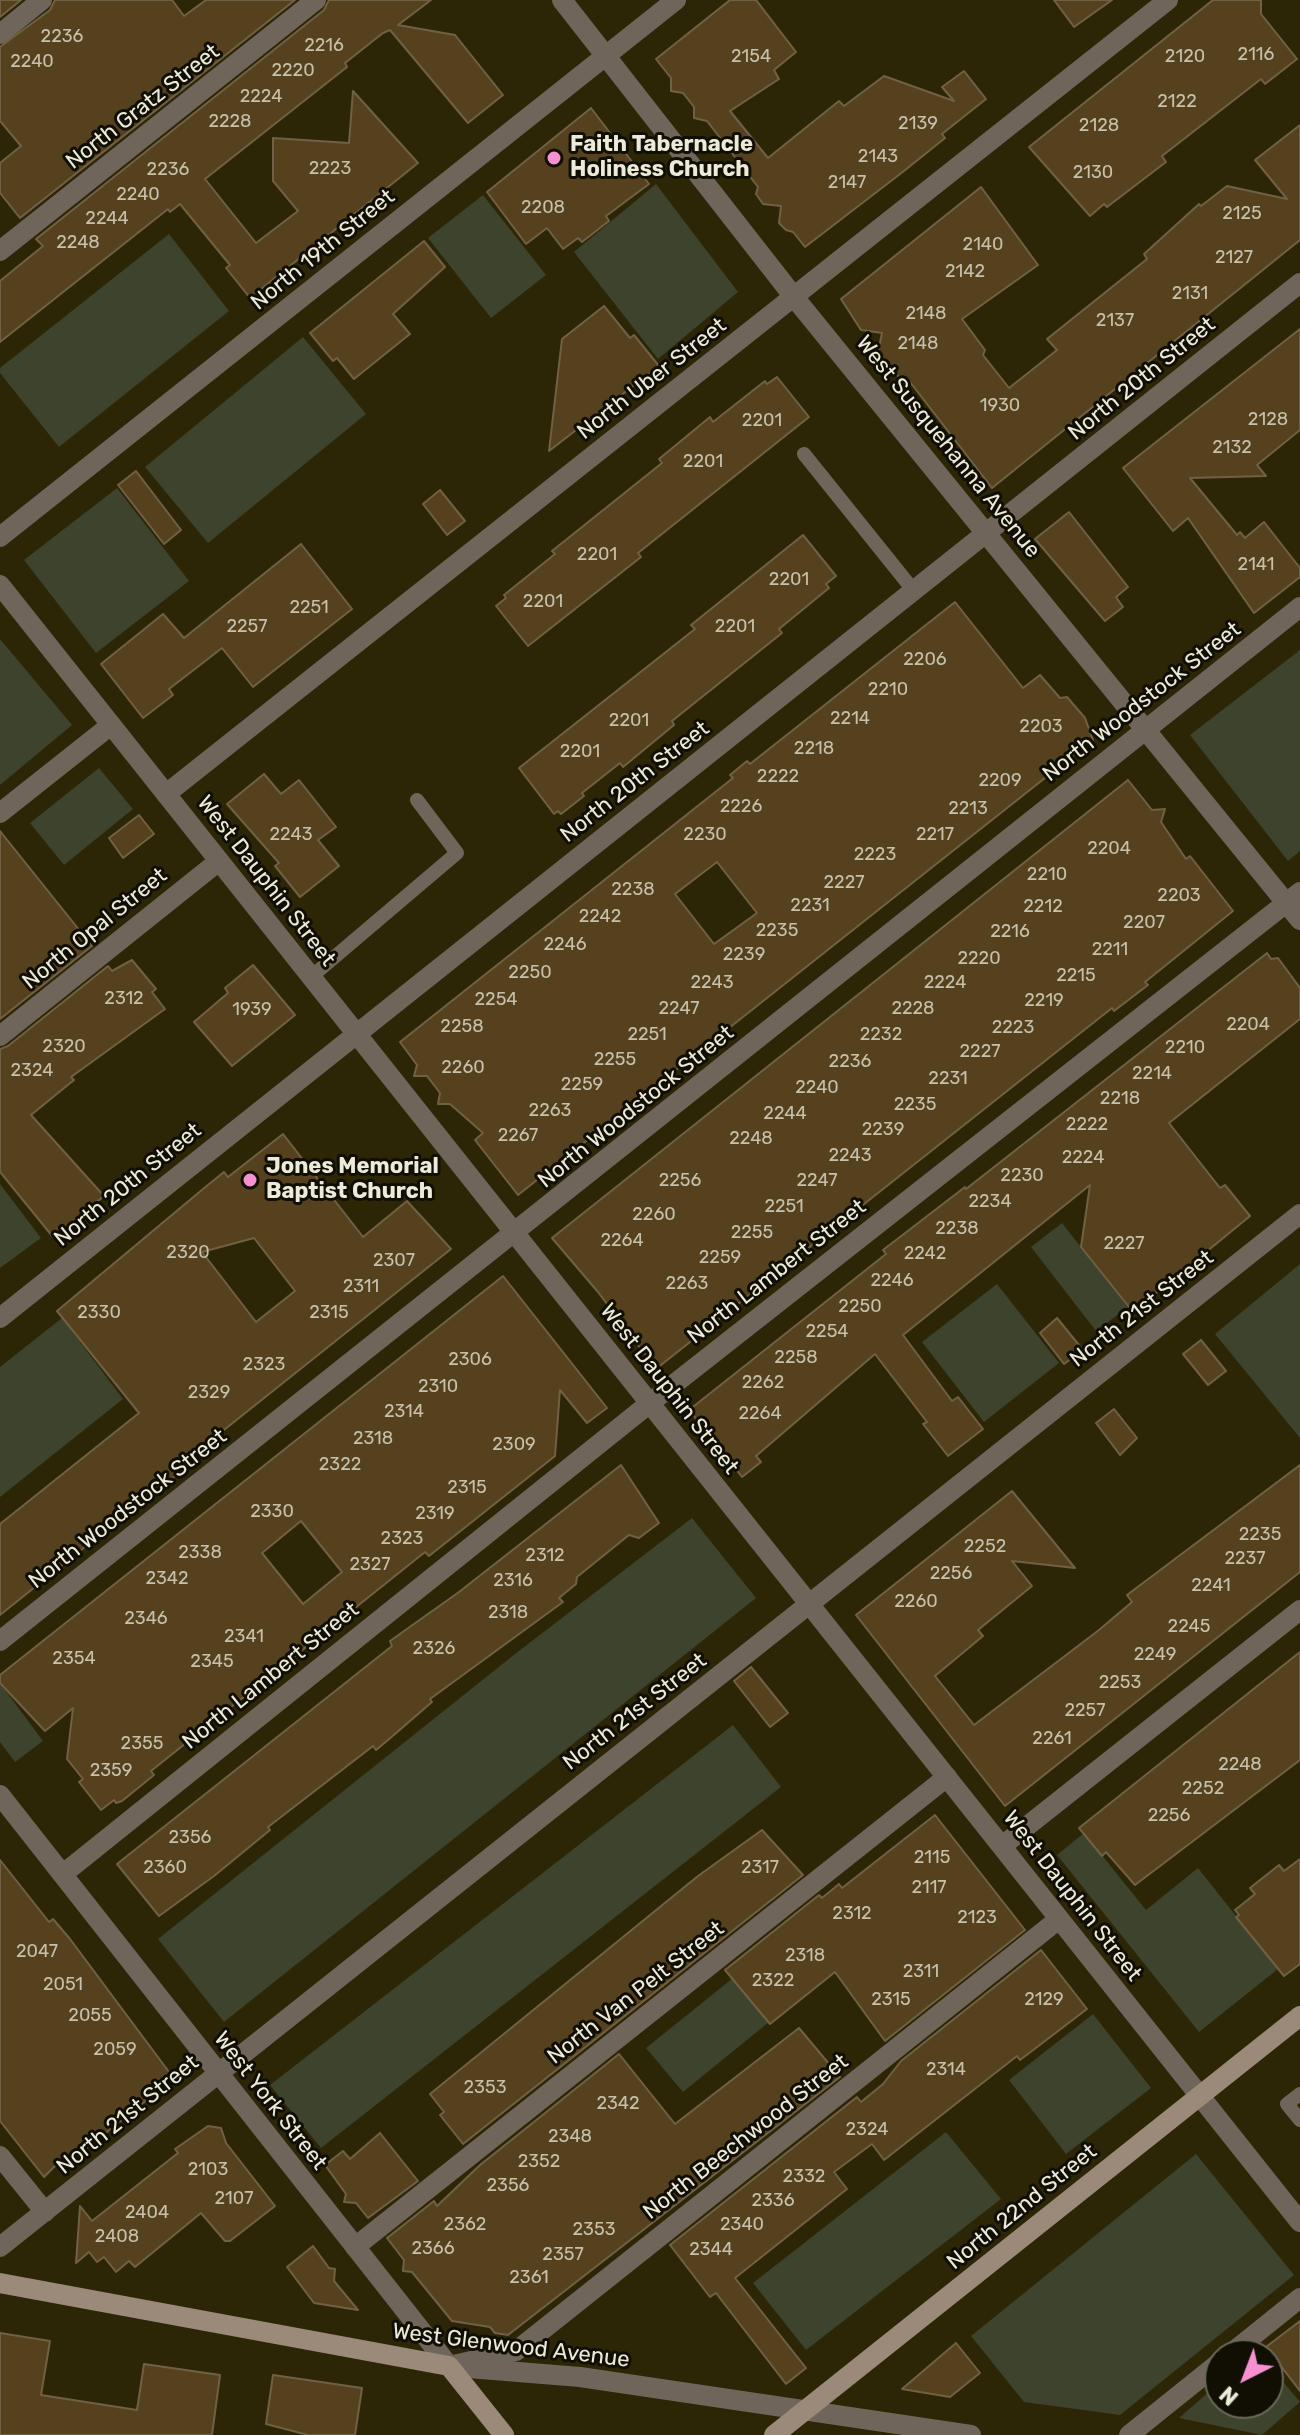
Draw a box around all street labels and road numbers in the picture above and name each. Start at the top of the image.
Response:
street label: North Gratz Street [61,39,225,175]
street label: North 19th Street [246,184,400,316]
street label: North 20th Street [1063,312,1221,446]
street label: North Uber Street [572,313,732,445]
street label: West Susquehanna Avenue [850,331,1046,563]
street label: North Woodstock Street [1038,616,1246,788]
street label: North 20th Street [555,716,715,848]
street label: West Dauphin Street [191,790,341,972]
street label: North Opal Street [17,863,173,995]
street label: North Woodstock Street [533,1020,739,1194]
street label: North 20th Street [49,1118,207,1252]
street label: North Lambert Street [683,1194,871,1350]
street label: North 21st Street [1065,1245,1219,1373]
street label: West Dauphin Street [594,1298,744,1480]
street label: North Woodstock Street [24,1423,232,1595]
street label: North Lambert Street [178,1597,364,1755]
street label: North 21st Street [558,1648,712,1776]
street label: West Dauphin Street [997,1805,1147,1987]
street label: North Van Pelt Street [542,1916,730,2070]
street label: West York Street [208,2027,332,2175]
street label: North Beechwood Street [638,2049,854,2225]
street label: North 21st Street [52,2050,204,2180]
street label: North 22nd Street [942,2139,1102,2275]
street label: West Glenwood Avenue [391,2318,631,2374]

